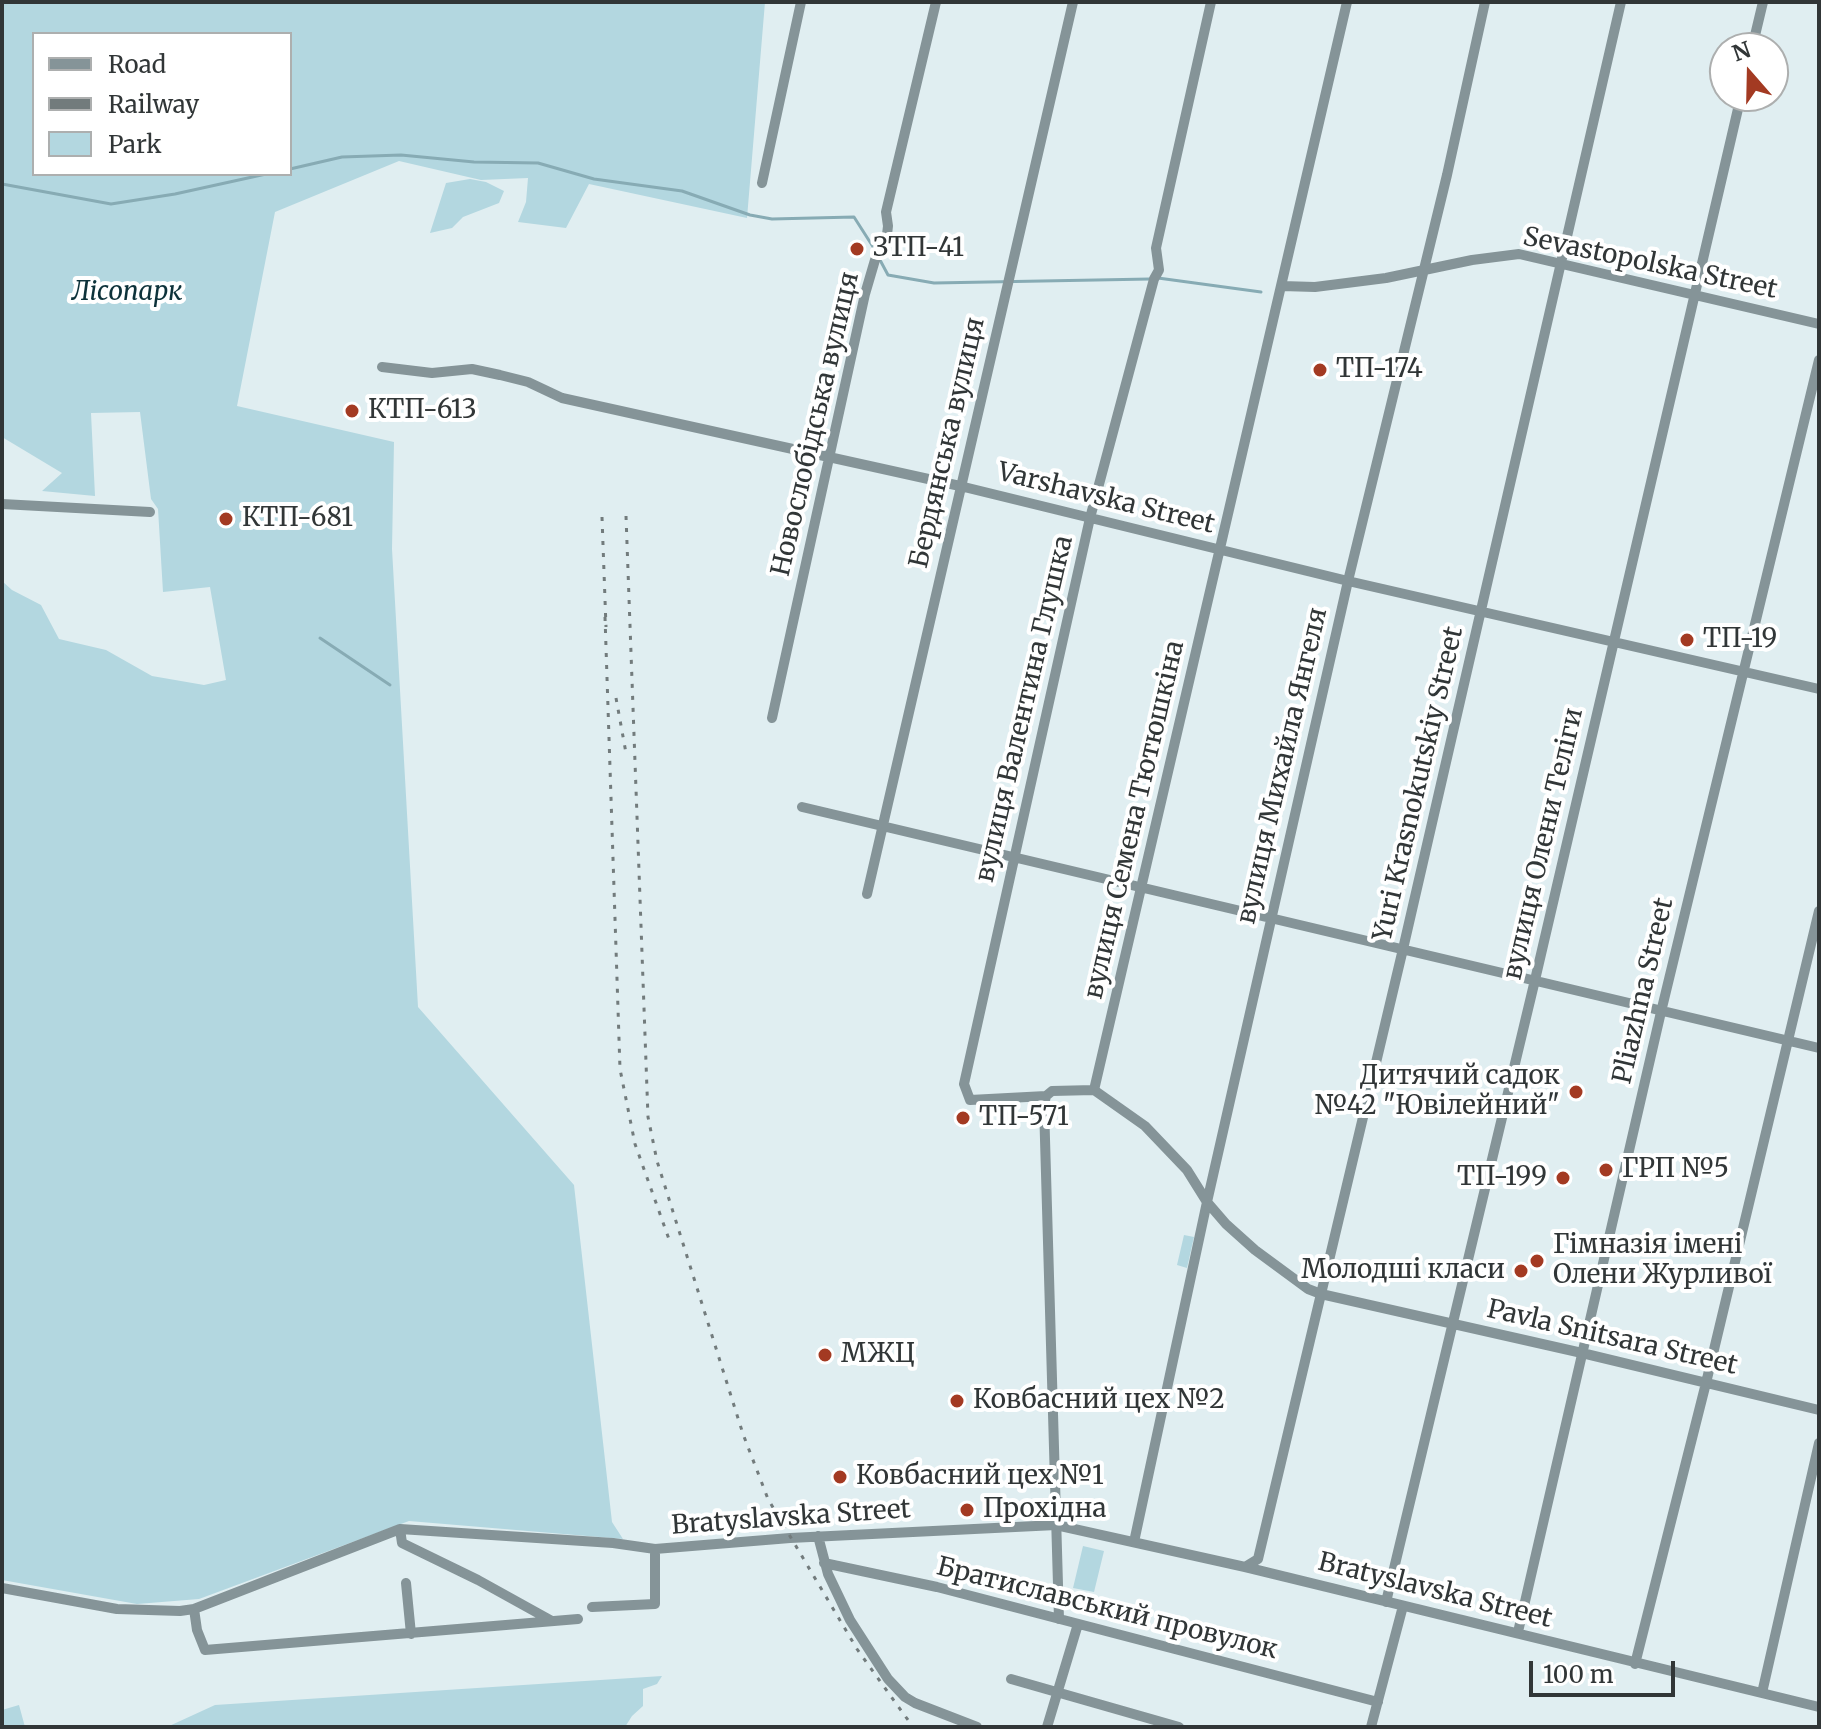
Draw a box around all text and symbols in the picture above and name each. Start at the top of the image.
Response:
legend [32,32,292,176]
north arrow [1709,32,1789,112]
text: N [1729,35,1754,67]
text: Road [108,49,166,80]
text: Railway [108,89,199,120]
text: Park [108,129,161,160]
street label: Sevastopolska Street [1520,222,1780,306]
place label: ЗТП-41 [873,233,964,265]
marker: ЗТП-41 [848,240,866,258]
street label: Новослобідська вулиця [766,269,866,579]
park label: Лісопарк [72,277,182,309]
street label: Бердянська вулиця [904,315,992,571]
place label: ТП-174 [1336,354,1423,386]
marker: ТП-174 [1311,361,1329,379]
place label: КТП-613 [368,395,477,427]
marker: КТП-613 [343,402,361,420]
street label: Varshavska Street [994,457,1218,541]
place label: КТП-681 [242,503,353,535]
marker: КТП-681 [217,510,235,528]
street label: вулиця Валентина Глушка [970,533,1080,885]
street label: вулиця Михайла Янгеля [1231,605,1335,927]
street label: Yuri Krasnokutskiy Street [1368,624,1470,944]
place label: ТП-19 [1703,624,1777,656]
marker: ТП-19 [1678,631,1696,649]
street label: вулиця Семена Тютюшкіна [1079,638,1191,1002]
street label: вулиця Олени Теліги [1498,705,1590,983]
street label: Pliazhna Street [1607,895,1681,1087]
place label: Дитячий садок №42 "Ювілейний" [1315,1061,1560,1122]
marker: Дитячий садок №42 "Ювілейний" [1567,1083,1585,1101]
place label: ТП-571 [979,1102,1069,1134]
marker: ТП-571 [954,1109,972,1127]
place label: ГРП №5 [1622,1154,1729,1186]
marker: ГРП №5 [1597,1161,1615,1179]
place label: ТП-199 [1457,1162,1547,1194]
marker: ТП-199 [1554,1169,1572,1187]
place label: Гімназія імені Олени Журливої [1553,1230,1772,1292]
marker: Гімназія імені Олени Журливої [1528,1252,1546,1270]
place label: Молодші класи [1301,1255,1505,1287]
marker: Молодші класи [1512,1262,1530,1280]
street label: Pavla Snitsara Street [1484,1294,1740,1382]
place label: МЖЦ [841,1339,915,1371]
marker: МЖЦ [816,1346,834,1364]
place label: Ковбасний цех №2 [973,1385,1225,1417]
marker: Ковбасний цех №2 [948,1392,966,1410]
place label: Ковбасний цех №1 [856,1461,1104,1493]
marker: Ковбасний цех №1 [831,1468,849,1486]
street label: Bratyslavska Street [670,1494,912,1542]
place label: Прохідна [983,1494,1106,1526]
marker: Прохідна [958,1501,976,1519]
street label: Bratyslavska Street [1315,1547,1555,1635]
street label: Братиславський провулок [933,1552,1281,1666]
scale bar [1533,1645,1679,1695]
text: 100 m [1543,1659,1613,1690]

